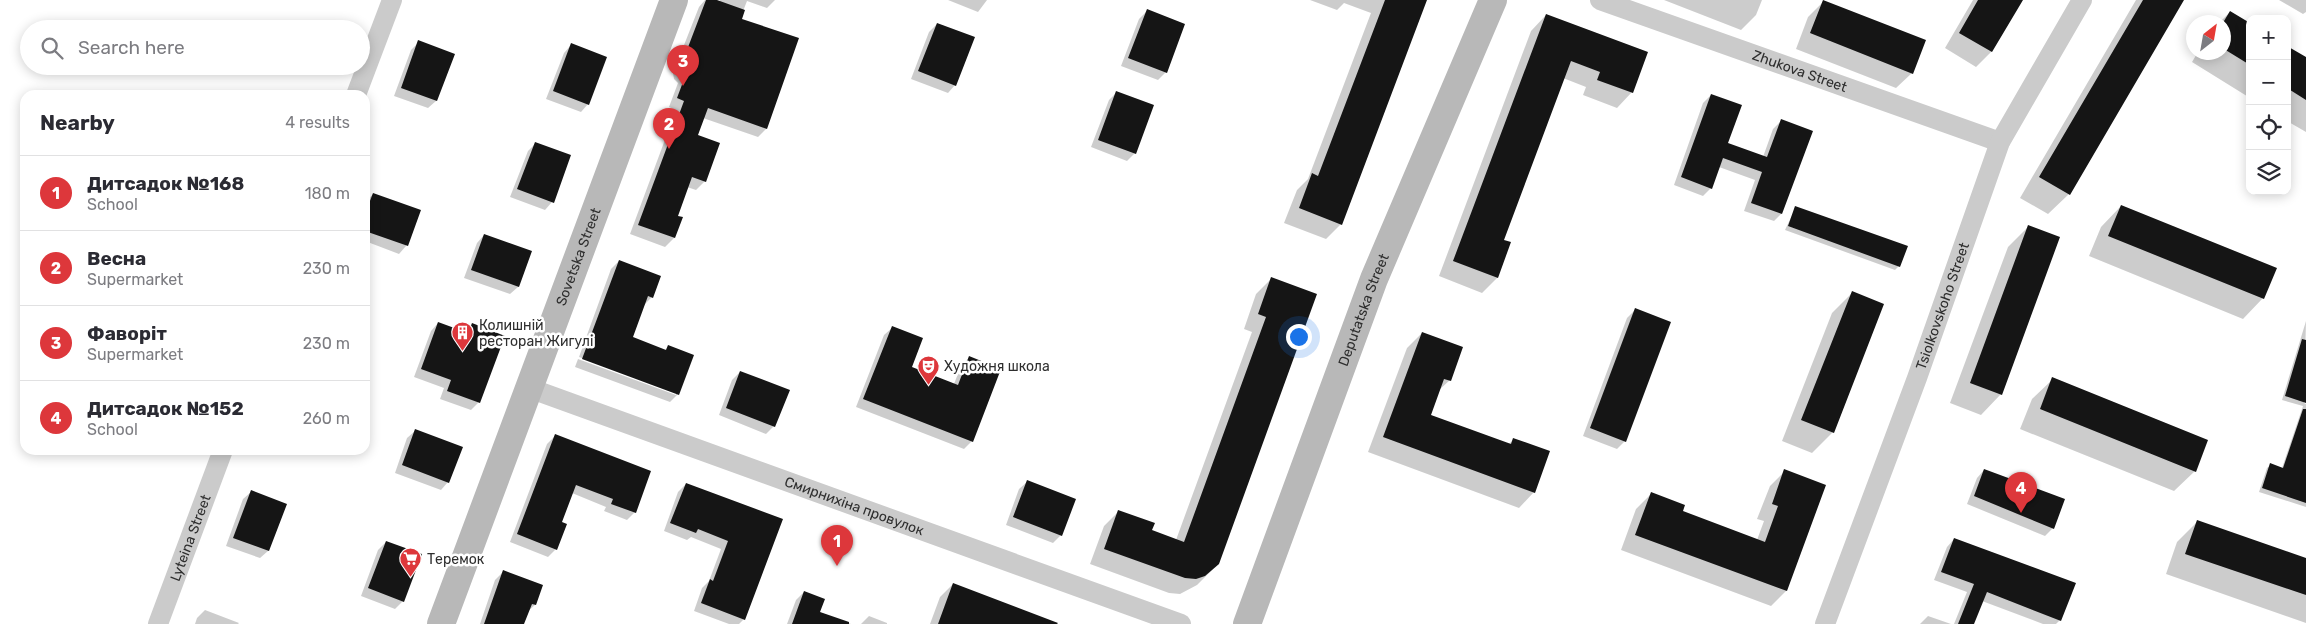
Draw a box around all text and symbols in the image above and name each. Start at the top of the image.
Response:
north arrow [2186,15,2231,60]
map controls [2246,15,2291,195]
button: + [2246,15,2291,60]
search box [20,20,370,75]
icon: search [38,34,66,62]
text: Search here [78,36,185,59]
pin: 3 [667,45,699,86]
street label: Zhukova Street [1750,47,1850,96]
button: − [2246,60,2291,105]
button: locate [2246,105,2291,150]
pin: 2 [653,108,685,149]
text: Nearby [40,110,115,135]
text: 4 results [285,113,350,132]
button: layers [2246,150,2291,195]
text: Дитсадок №168 [87,172,244,195]
text: 1 [52,184,60,203]
text: 180 m [305,184,350,203]
text: School [87,195,138,214]
street label: Sovetska Street [553,205,605,308]
street label: Tsiolkovskoho Street [1913,240,1973,372]
text: Весна [87,247,146,270]
street label: Deputatska Street [1335,251,1393,369]
text: 2 [51,259,61,278]
text: 230 m [303,259,350,278]
text: Supermarket [87,270,183,289]
place label: Колишній ресторан Жигулі [479,317,593,350]
building icon: Колишній ресторан Жигулі [451,321,475,352]
text: Фаворіт [87,322,167,345]
your location [1286,324,1312,350]
text: 3 [51,334,61,353]
text: 230 m [303,334,350,353]
text: Supermarket [87,345,183,364]
theatre icon: Художня школа [916,354,940,385]
place label: Художня школа [944,358,1050,375]
text: Дитсадок №152 [87,397,244,420]
text: 4 [51,409,61,428]
text: 260 m [303,409,350,428]
text: School [87,420,138,439]
pin: 4 [2005,472,2037,513]
street label: Смирнихіна провулок [782,473,927,539]
street label: Lyteina Street [167,492,215,584]
pin: 1 [821,525,853,566]
supermarket icon: Теремок [399,547,423,578]
place label: Теремок [427,551,485,568]

